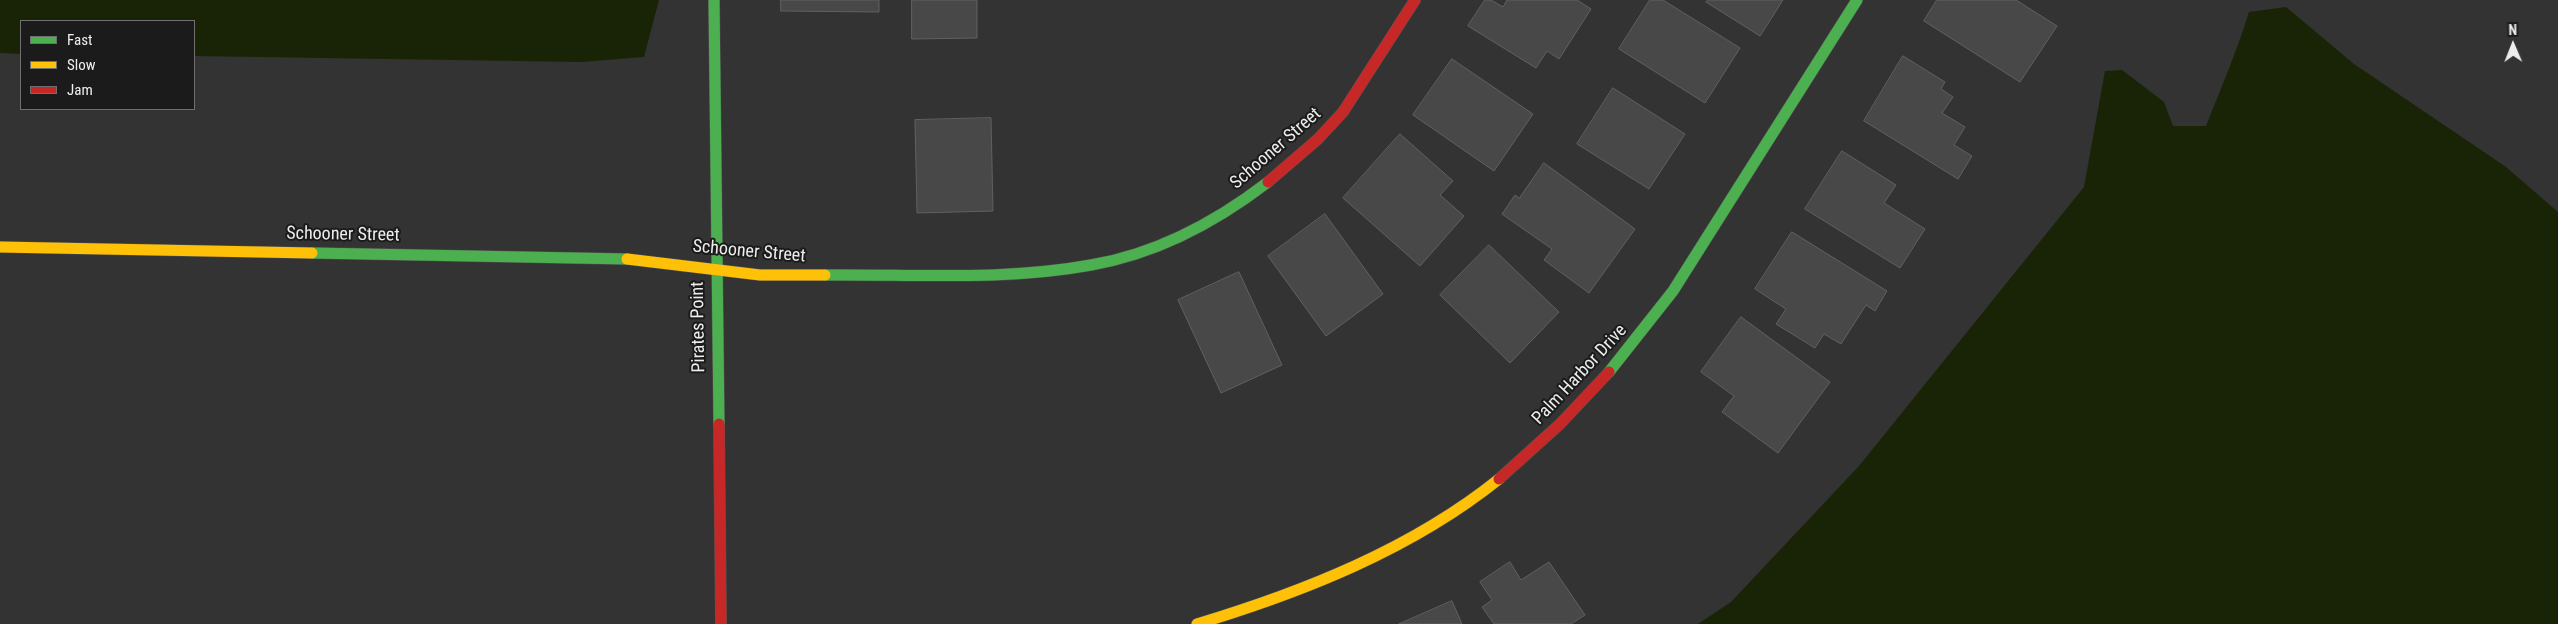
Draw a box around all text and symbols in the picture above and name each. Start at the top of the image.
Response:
legend [20,20,195,110]
north arrow [2488,20,2538,70]
text: N [2508,22,2517,38]
text: Fast [67,31,92,49]
text: Slow [67,56,96,74]
text: Jam [67,81,93,99]
street label: Schooner Street [1226,104,1326,194]
street label: Schooner Street [286,223,400,247]
street label: Schooner Street [692,236,806,268]
street label: Pirates Point [687,281,711,373]
street label: Palm Harbor Drive [1528,320,1632,430]

